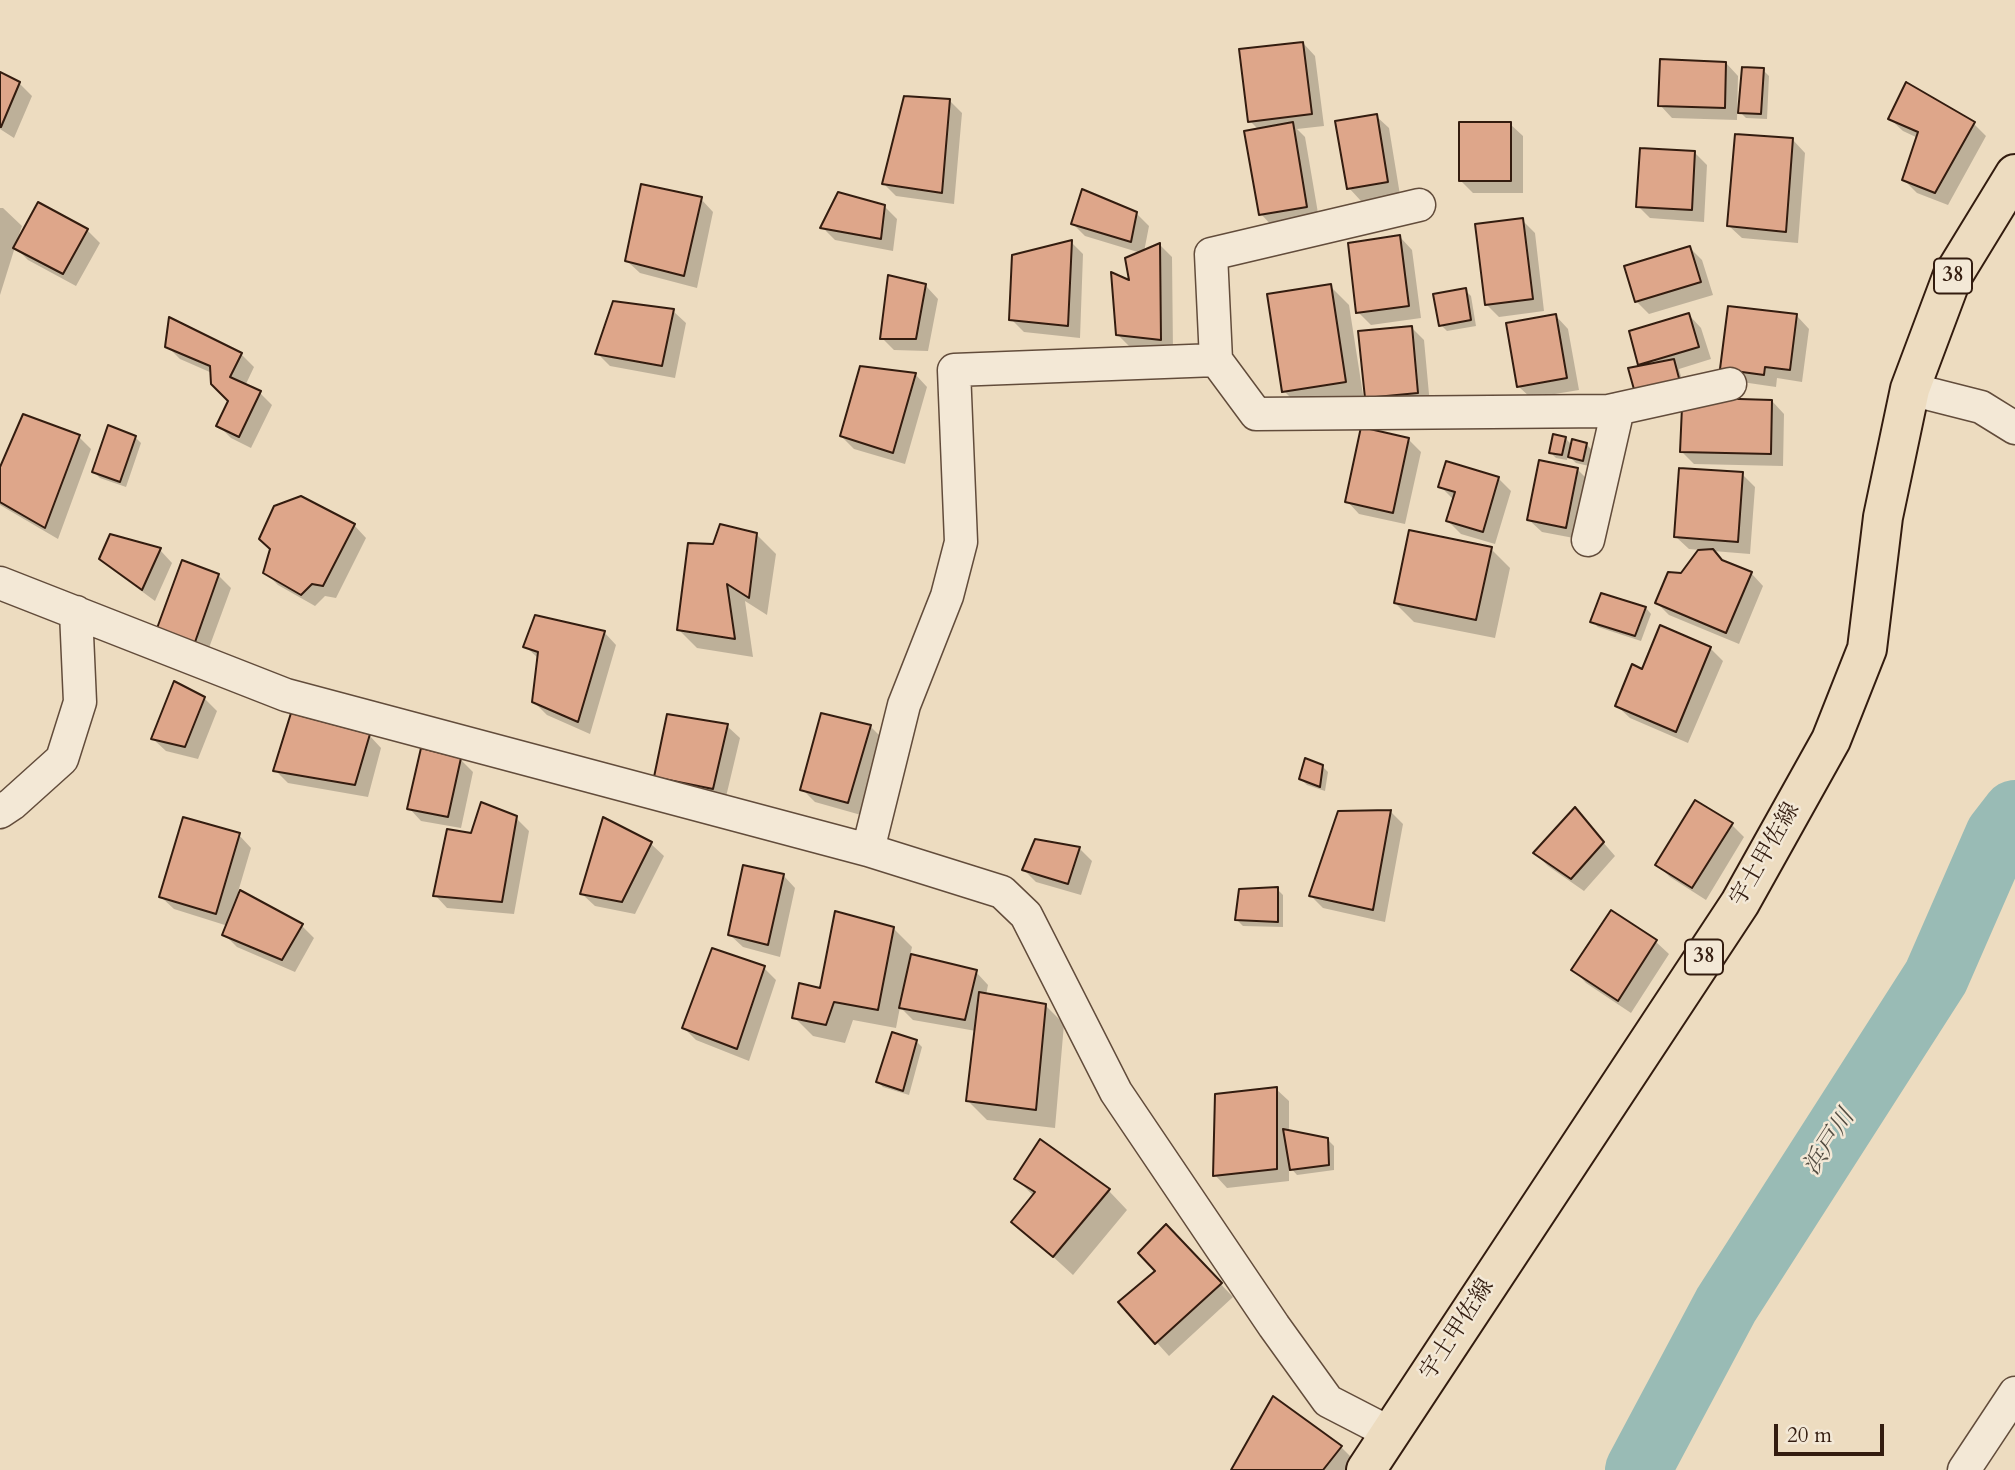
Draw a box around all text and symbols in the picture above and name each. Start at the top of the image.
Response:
road number: 38 [1934,258,1972,294]
street label: 宇土甲佐線 [1725,798,1807,912]
road number: 38 [1685,940,1723,974]
water label: 浜戸川 [1798,1105,1862,1181]
street label: 宇土甲佐線 [1415,1274,1501,1386]
scale bar [1777,1410,1887,1454]
text: 20 m [1787,1421,1832,1450]

